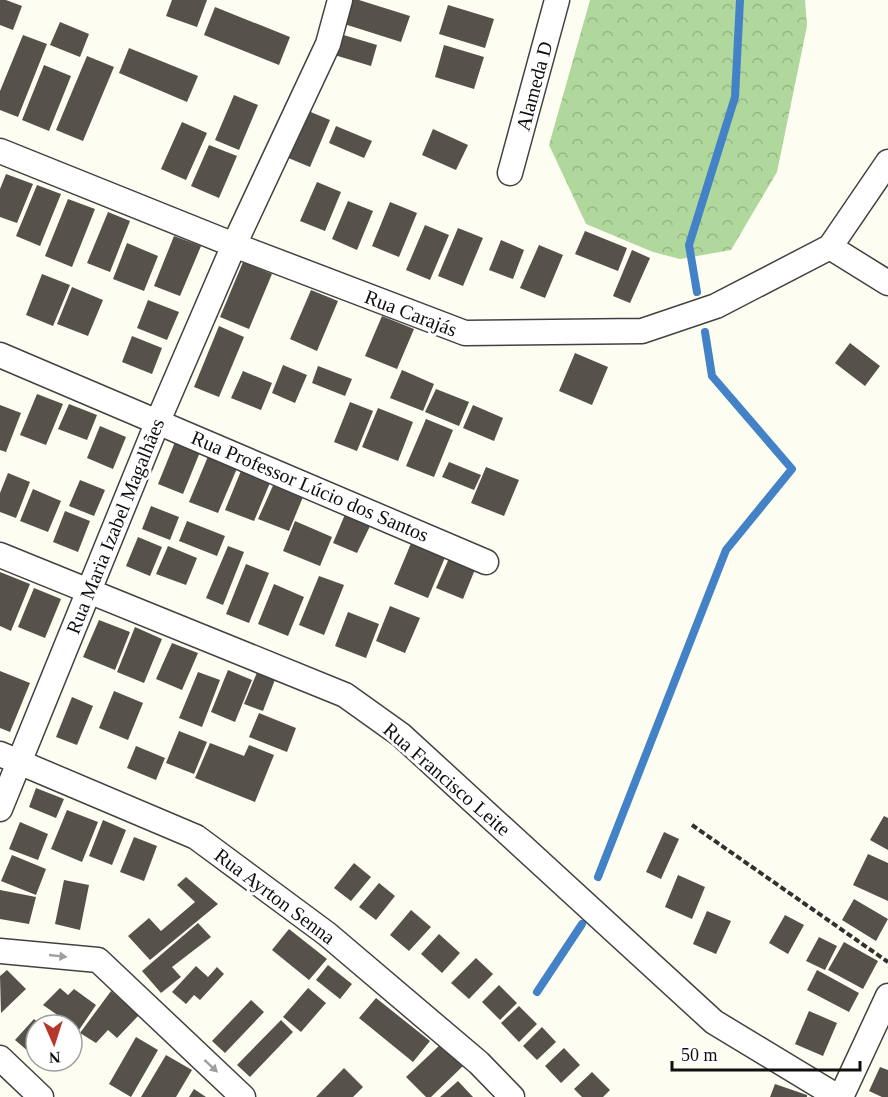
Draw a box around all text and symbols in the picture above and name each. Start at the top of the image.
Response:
street label: Alameda D [512,39,556,133]
street label: Rua Carajás [361,285,461,342]
street label: Rua Maria Izabel Magalhães [62,415,169,637]
street label: Rua Professor Lúcio dos Santos [188,426,432,546]
street label: Rua Francisco Leite [379,718,515,840]
street label: Rua Ayrton Senna [210,844,340,949]
one-way arrow [49,951,68,961]
north arrow [24,1013,84,1073]
scale bar [672,1034,860,1072]
text: 50 m [681,1045,718,1065]
text: N [48,1049,61,1066]
one-way arrow [204,1059,218,1073]

